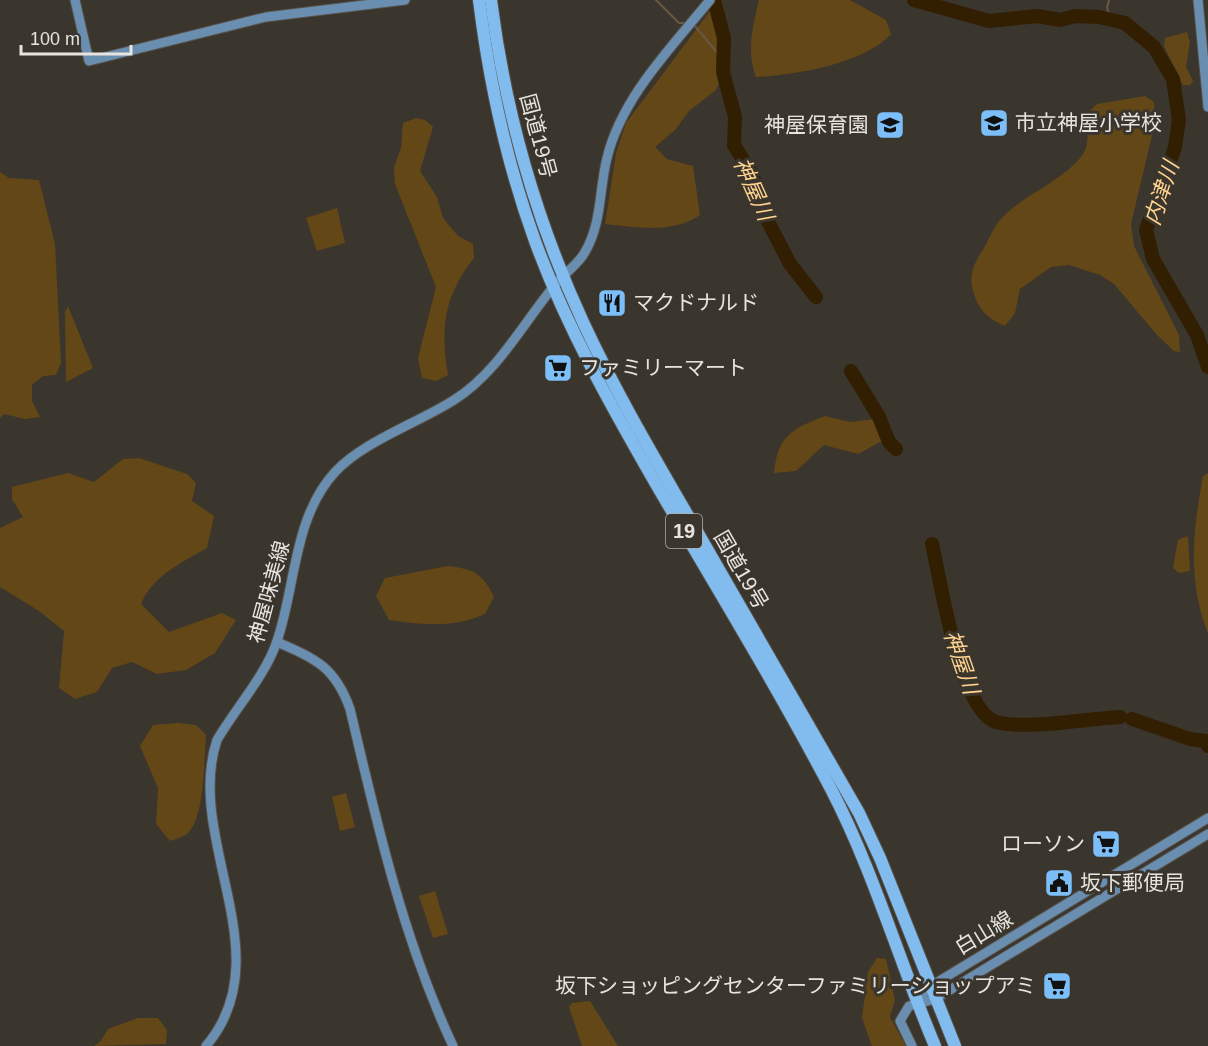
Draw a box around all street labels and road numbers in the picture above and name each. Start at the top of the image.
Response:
street label: 国道19号 [516,91,561,181]
road number: 19 [666,514,702,548]
street label: 国道19号 [710,527,773,613]
street label: 神屋味美線 [244,538,293,646]
street label: 白山線 [951,906,1017,959]

